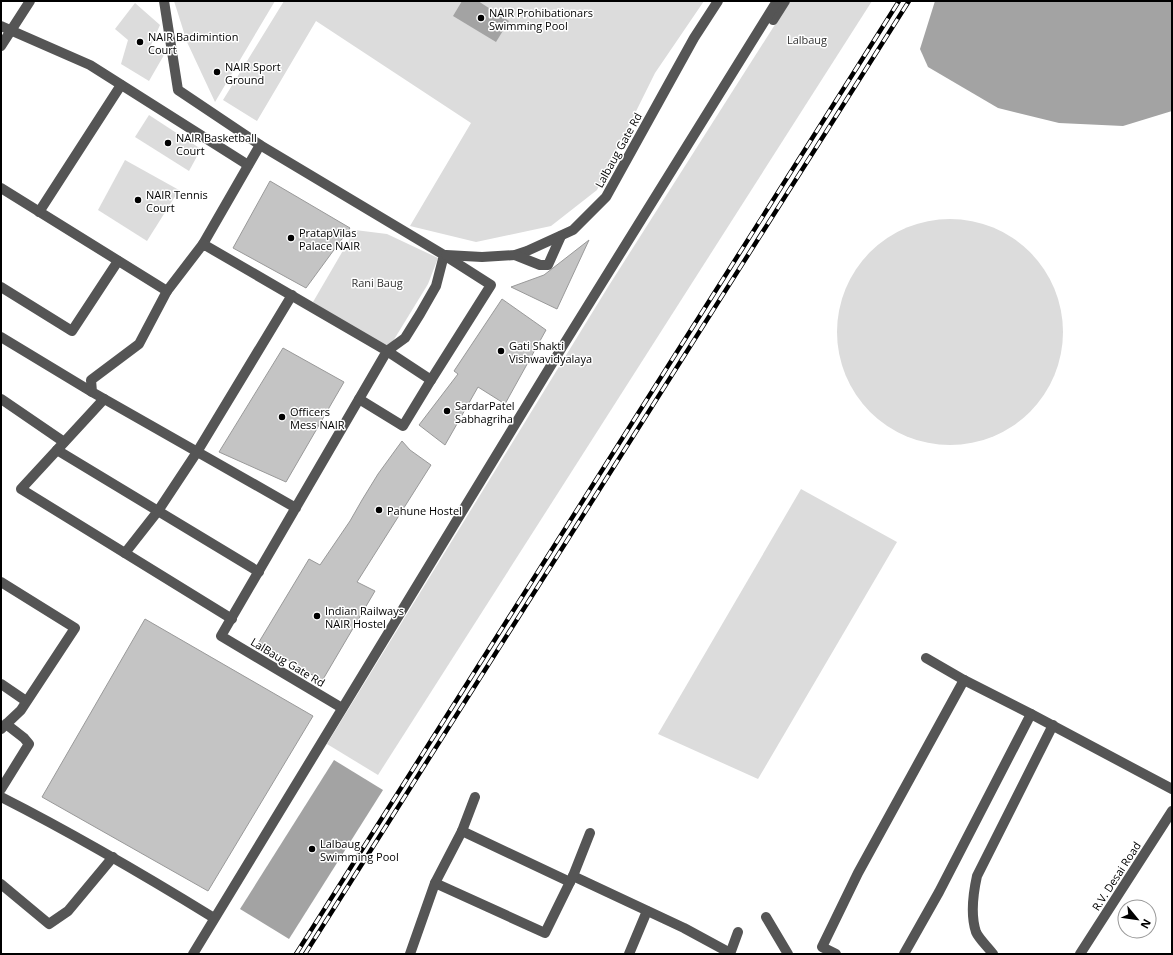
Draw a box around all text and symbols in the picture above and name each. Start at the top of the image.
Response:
place label: NAIR Prohibationars Swimming Pool [489,5,593,33]
marker: NAIR Prohibationars Swimming Pool [476,13,486,23]
place label: NAIR Badimintion Court [148,29,238,57]
park label: Lalbaug [787,32,827,47]
marker: NAIR Badimintion Court [135,37,145,47]
place label: NAIR Sport Ground [225,59,281,87]
marker: NAIR Sport Ground [212,67,222,77]
street label: Lalbaug Gate Rd [591,110,645,190]
place label: NAIR Basketball Court [176,130,257,158]
marker: NAIR Basketball Court [163,138,173,148]
place label: NAIR Tennis Court [146,187,208,215]
marker: NAIR Tennis Court [133,195,143,205]
place label: PratapVilas Palace NAIR [299,225,360,253]
marker: PratapVilas Palace NAIR [286,233,296,243]
park label: Rani Baug [351,275,403,290]
place label: Gati Shakti Vishwavidyalaya [509,338,592,366]
marker: Gati Shakti Vishwavidyalaya [496,346,506,356]
place label: SardarPatel Sabhagriha [455,398,515,426]
place label: Officers Mess NAIR [290,404,345,432]
marker: SardarPatel Sabhagriha [442,406,452,416]
marker: Officers Mess NAIR [277,412,287,422]
place label: Pahune Hostel [387,503,462,518]
marker: Pahune Hostel [374,505,384,515]
place label: Indian Railways NAIR Hostel [325,603,404,631]
marker: Indian Railways NAIR Hostel [312,611,322,621]
street label: LalBaug Gate Rd [248,634,328,690]
place label: Lalbaug Swimming Pool [320,836,399,864]
street label: R.V. Desai Road [1088,839,1144,913]
marker: Lalbaug Swimming Pool [307,844,317,854]
north arrow [1117,899,1157,939]
text: N [1137,917,1155,932]

